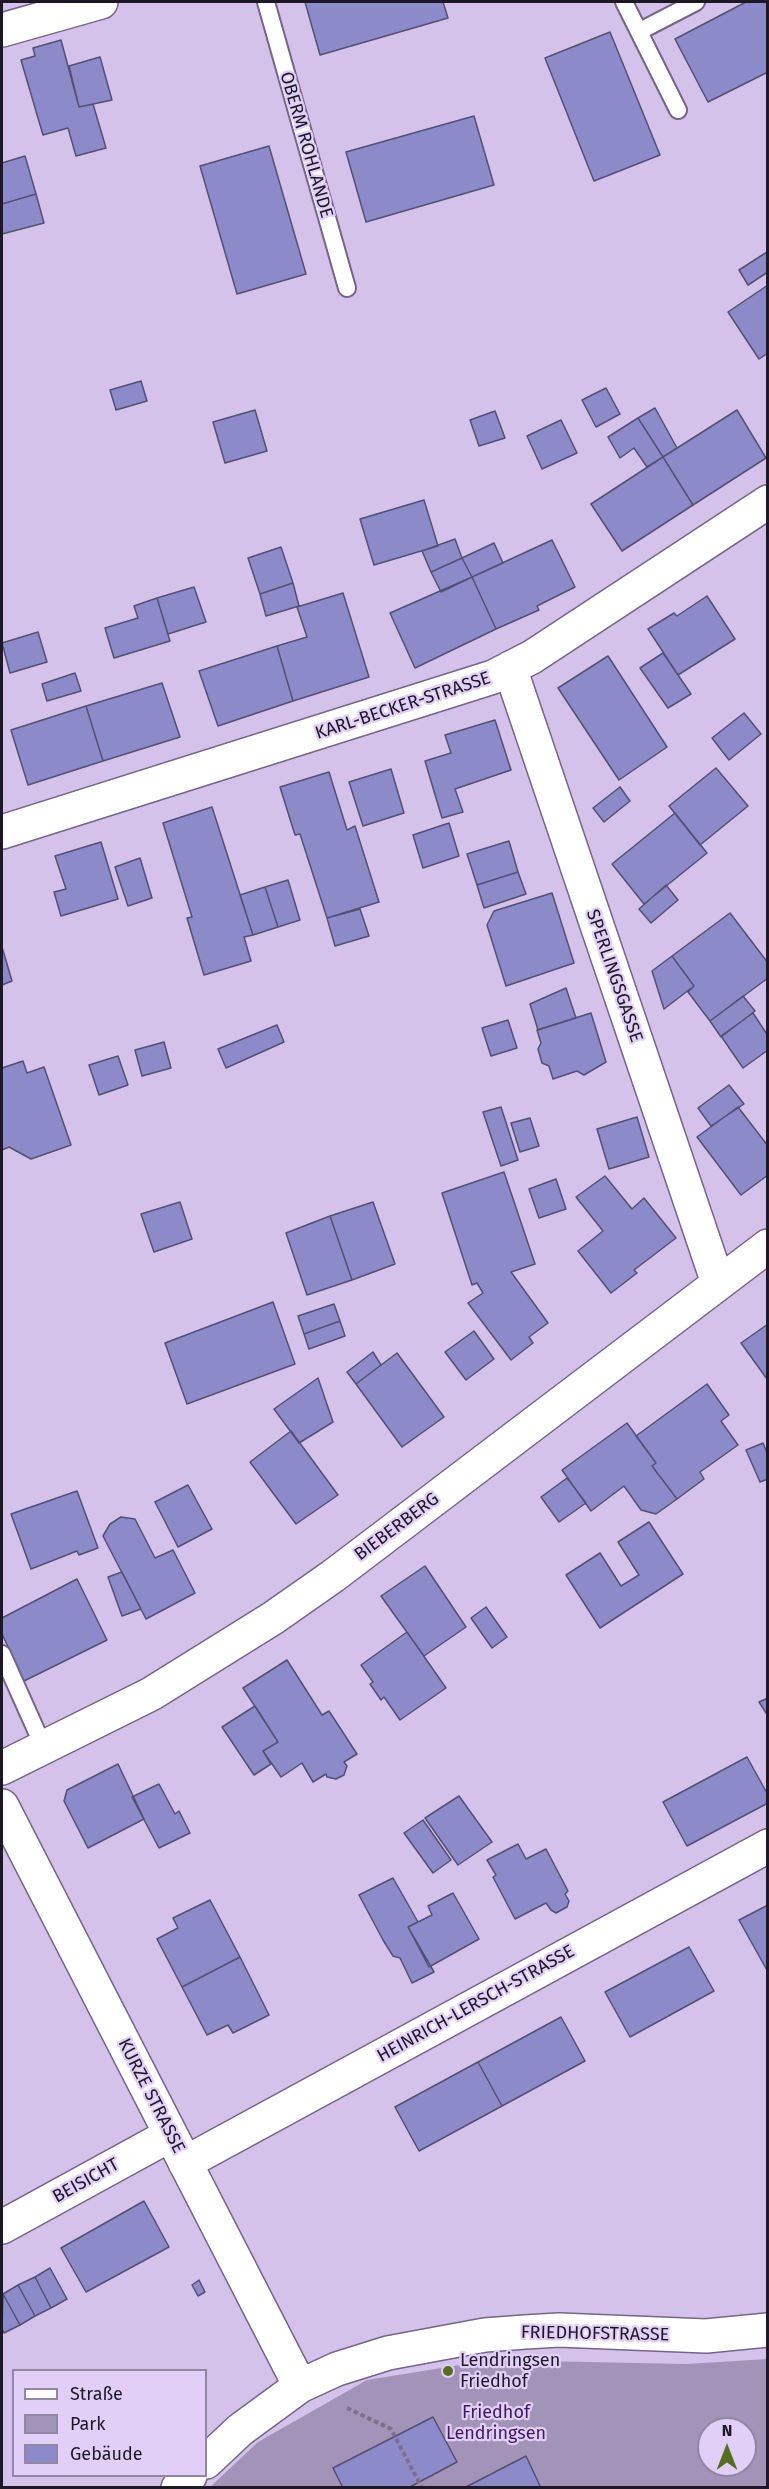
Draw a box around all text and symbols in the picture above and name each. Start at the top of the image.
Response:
street label: OBERM ROHLANDE [275,69,337,221]
street label: KARL-BECKER-STRASSE [313,667,493,745]
street label: SPERLINGSGASSE [581,907,647,1045]
street label: BIEBERBERG [351,1488,443,1566]
street label: HEINRICH-LERSCH-STRASSE [374,1941,578,2067]
street label: KURZE STRASSE [113,2035,189,2157]
street label: BEISICHT [49,2154,123,2208]
street label: FRIEDHOFSTRASSE [521,2322,669,2346]
place label: Lendringsen Friedhof [460,2350,560,2392]
marker: Lendringsen Friedhof [441,2364,455,2378]
legend [12,2369,207,2477]
text: Straße [70,2383,123,2405]
park label: Friedhof Lendringsen [446,2402,546,2444]
text: Park [70,2413,105,2435]
north arrow [697,2417,757,2477]
text: N [722,2421,732,2440]
text: Gebäude [70,2443,143,2465]

